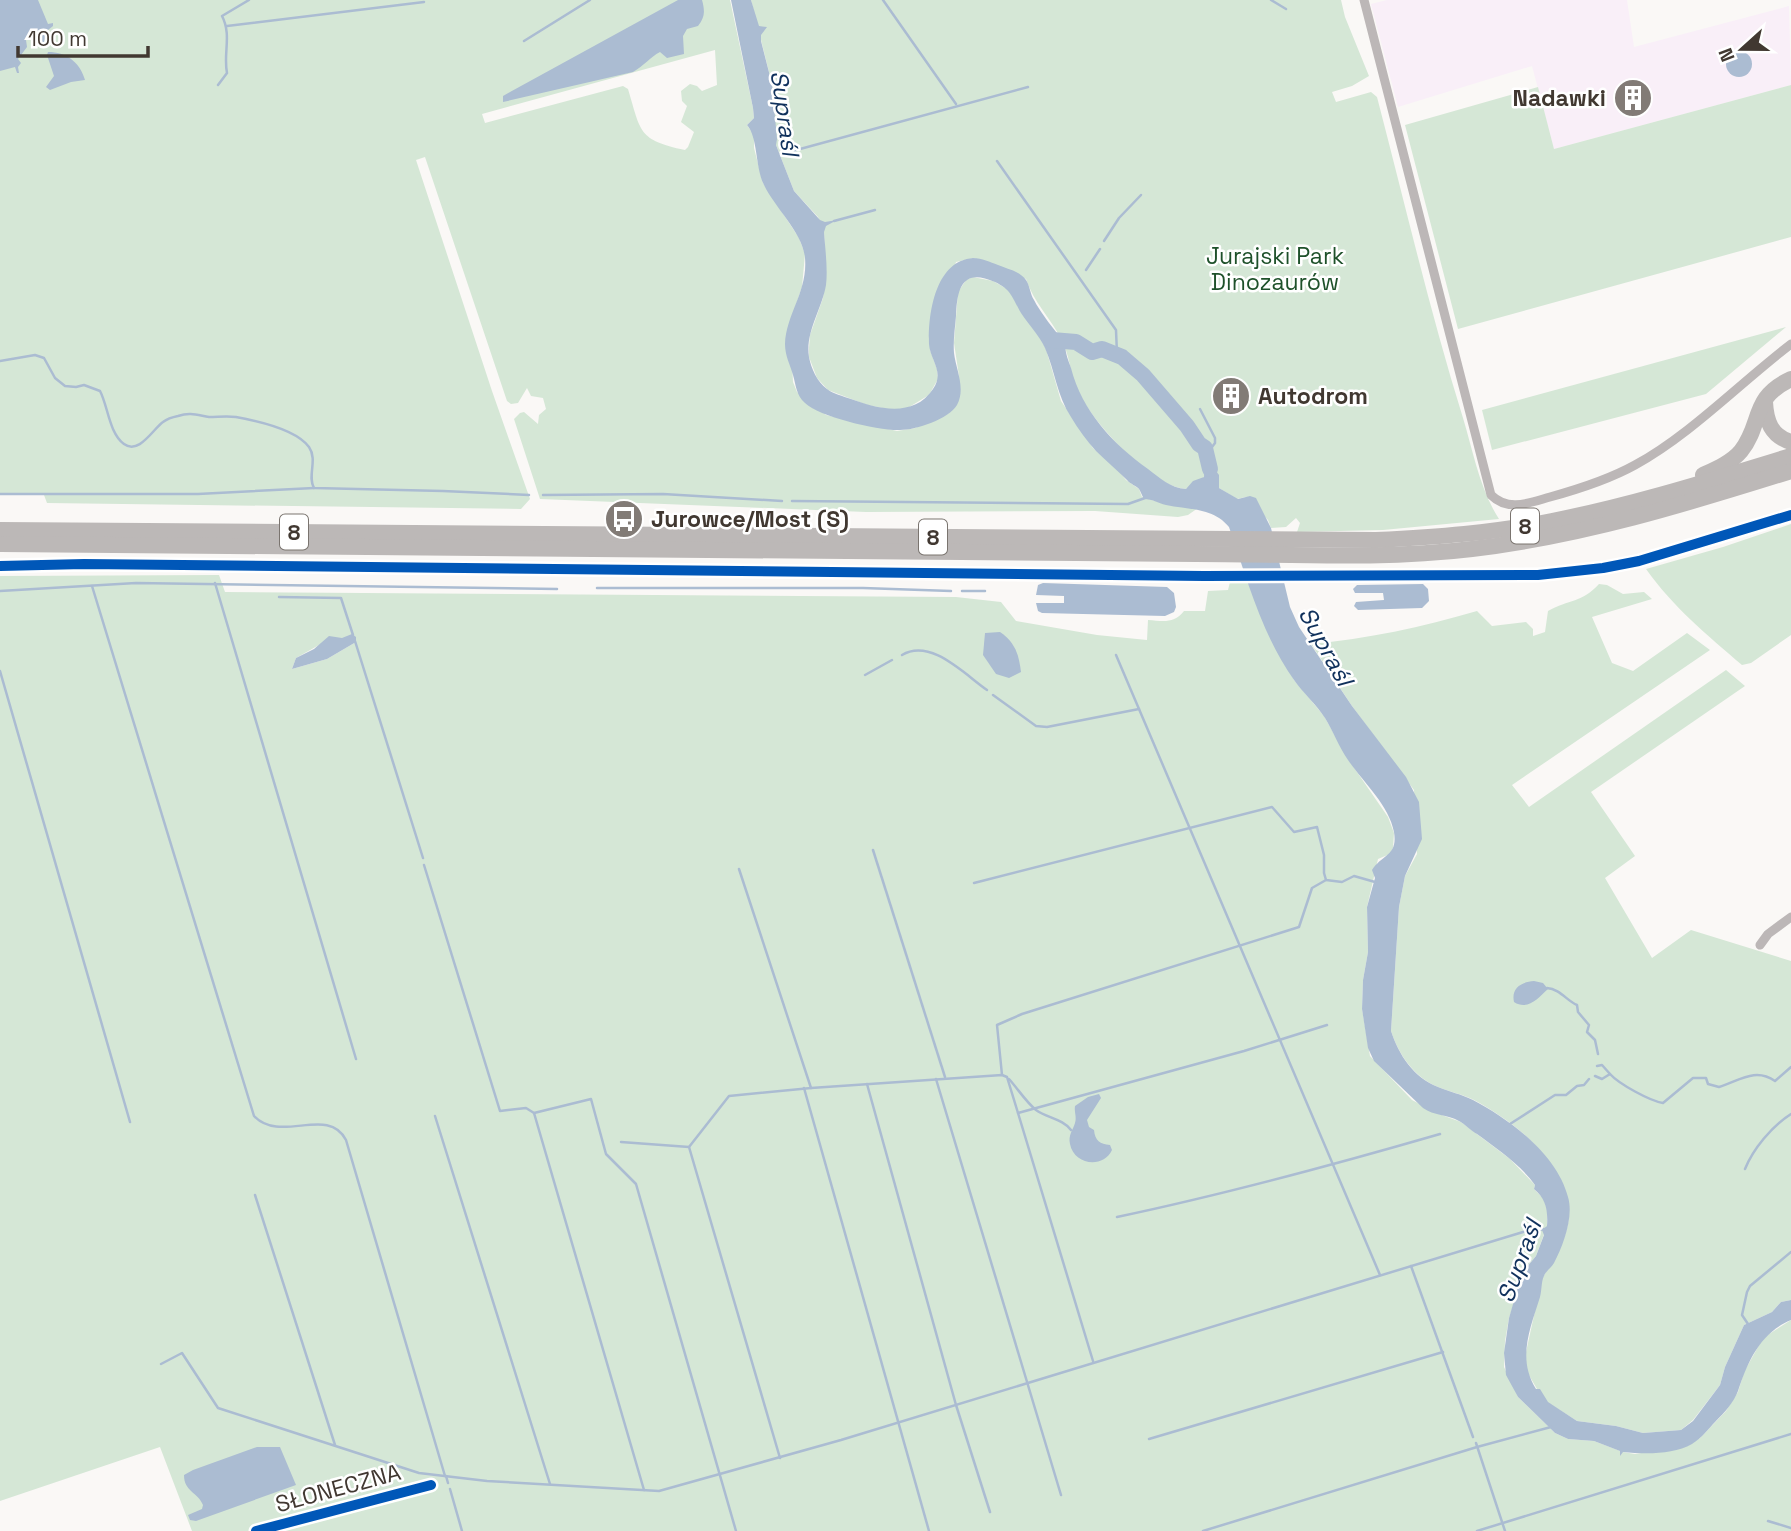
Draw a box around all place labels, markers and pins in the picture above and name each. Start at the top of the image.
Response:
building icon: Nadawki [1612,77,1654,119]
place label: Nadawki [1512,83,1606,113]
building icon: Autodrom [1210,375,1252,417]
place label: Autodrom [1258,381,1368,411]
bus stop icon: Jurowce/Most (S) [603,498,645,540]
place label: Jurowce/Most (S) [651,504,849,534]

